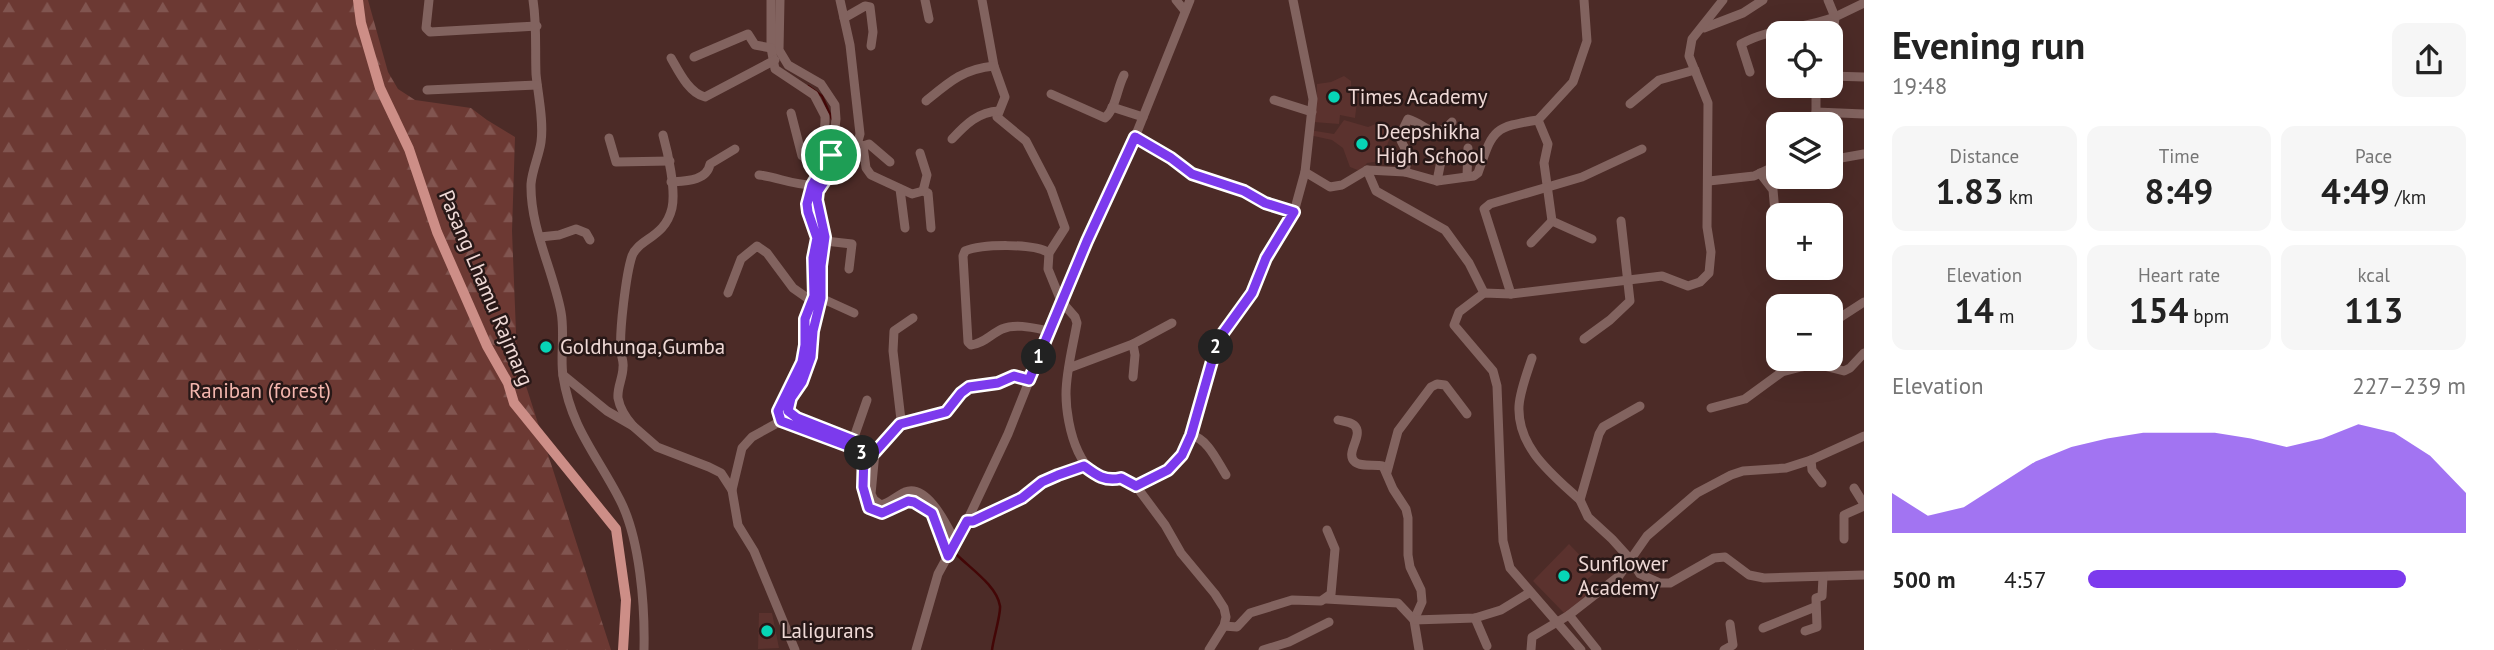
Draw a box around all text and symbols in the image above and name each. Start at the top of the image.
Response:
text: Evening run [1892,20,2085,69]
map controls [1766,21,1843,371]
button: locate [1766,21,1843,98]
button: share [2392,23,2466,97]
text: 19:48 [1892,71,1947,100]
place label: Times Academy [1348,83,1488,110]
marker: Times Academy [1326,89,1342,105]
button: layers [1766,112,1843,189]
place label: Deepshikha High School [1376,118,1485,169]
pin [801,125,861,185]
icon: arrive [812,136,850,174]
marker: Deepshikha High School [1354,136,1370,152]
text: Distance [1950,144,2019,168]
text: Time [2159,144,2199,168]
text: Pace [2355,144,2392,168]
text: 1.83 [1935,168,2004,214]
text: 8:49 [2145,168,2213,214]
text: 4:49 [2321,168,2390,214]
text: km [2004,185,2033,209]
text: /km [2390,185,2426,209]
street label: Pasang Lhamu Rajmarg [433,186,540,390]
button: + [1766,203,1843,280]
text: Elevation [1946,263,2022,287]
text: Heart rate [2138,263,2220,287]
text: kcal [2357,263,2390,287]
text: 14 [1954,287,1994,333]
text: 154 [2129,287,2188,333]
text: 113 [2344,287,2403,333]
button: − [1766,294,1843,371]
text: m [1994,304,2014,328]
text: bpm [2188,304,2229,328]
pin: 2 [1198,330,1234,364]
place label: Goldhunga,Gumba [560,333,725,360]
text: 2 [1210,334,1221,358]
marker: Goldhunga,Gumba [538,339,554,355]
pin: 1 [1021,340,1056,374]
text: 1 [1033,344,1044,368]
text: Elevation [1892,371,1984,400]
text: 227–239 m [2352,371,2466,400]
park label: Raniban (forest) [189,377,331,404]
pin: 3 [844,435,880,470]
text: 3 [856,440,867,464]
place label: Sunflower Academy [1578,550,1668,601]
text: 500 m [1892,565,1955,594]
text: 4:57 [2004,565,2047,594]
marker: Sunflower Academy [1556,568,1572,584]
place label: Laligurans [781,617,874,644]
marker: Laligurans [759,623,775,639]

